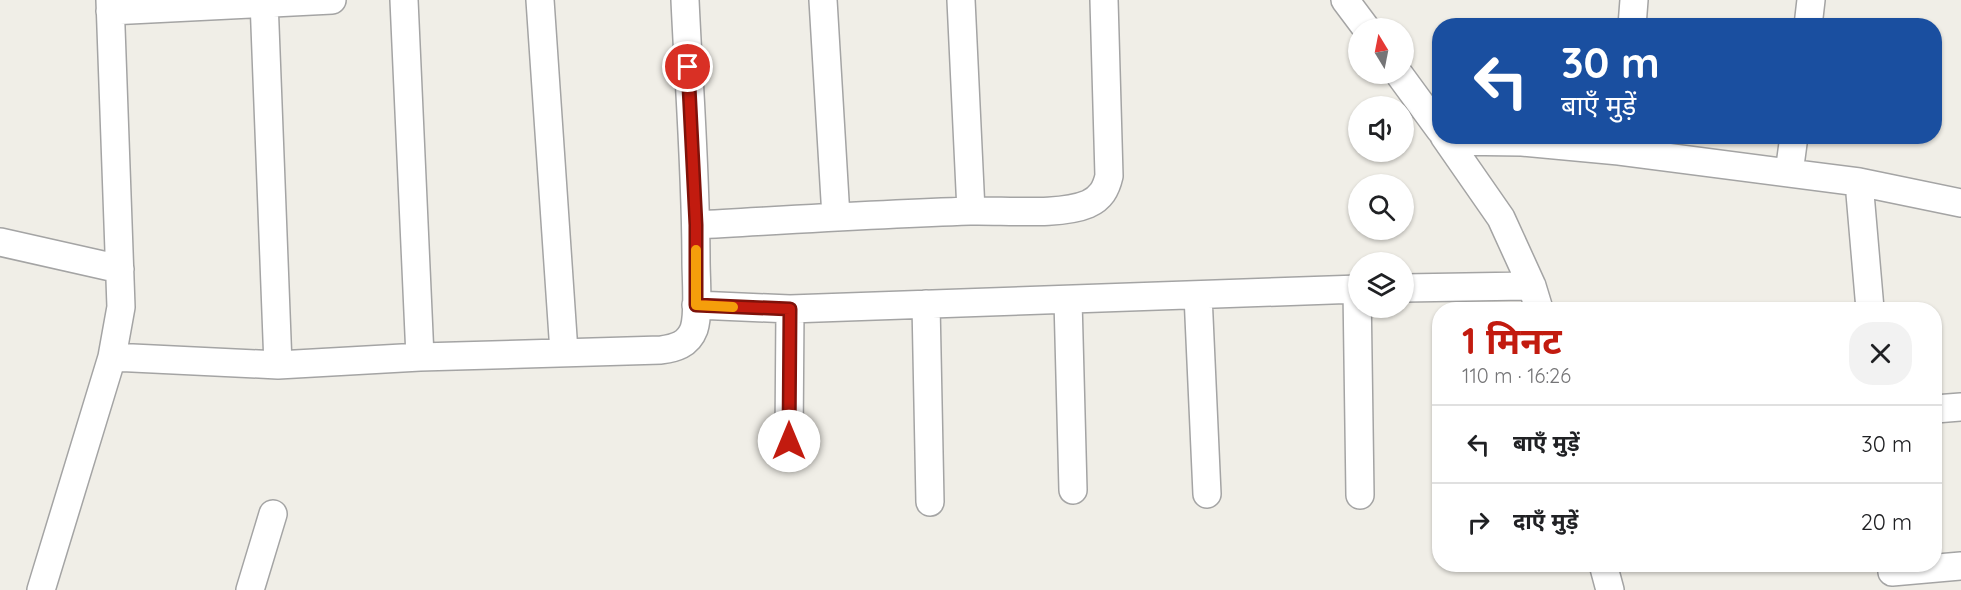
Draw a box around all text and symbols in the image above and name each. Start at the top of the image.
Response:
north arrow [1348,18,1414,84]
map controls [1348,18,1414,318]
text: 30 m [1561,36,1660,89]
pin [662,41,713,92]
icon: left [1462,42,1540,120]
icon: arrive [671,50,704,83]
text: बाएँ मुड़ें [1561,88,1636,122]
button: sound [1348,96,1414,162]
button: search [1348,174,1414,240]
button: layers [1348,252,1414,318]
text: 1 मिनट [1462,318,1562,363]
button: close [1849,322,1912,385]
text: 110 m · 16:26 [1462,363,1571,388]
position arrow [757,409,821,473]
icon: left [1462,428,1495,461]
text: बाएँ मुड़ें [1513,429,1579,457]
text: 30 m [1861,430,1912,458]
icon: right [1462,506,1495,539]
text: दाएँ मुड़ें [1513,507,1578,535]
text: 20 m [1861,508,1912,536]

